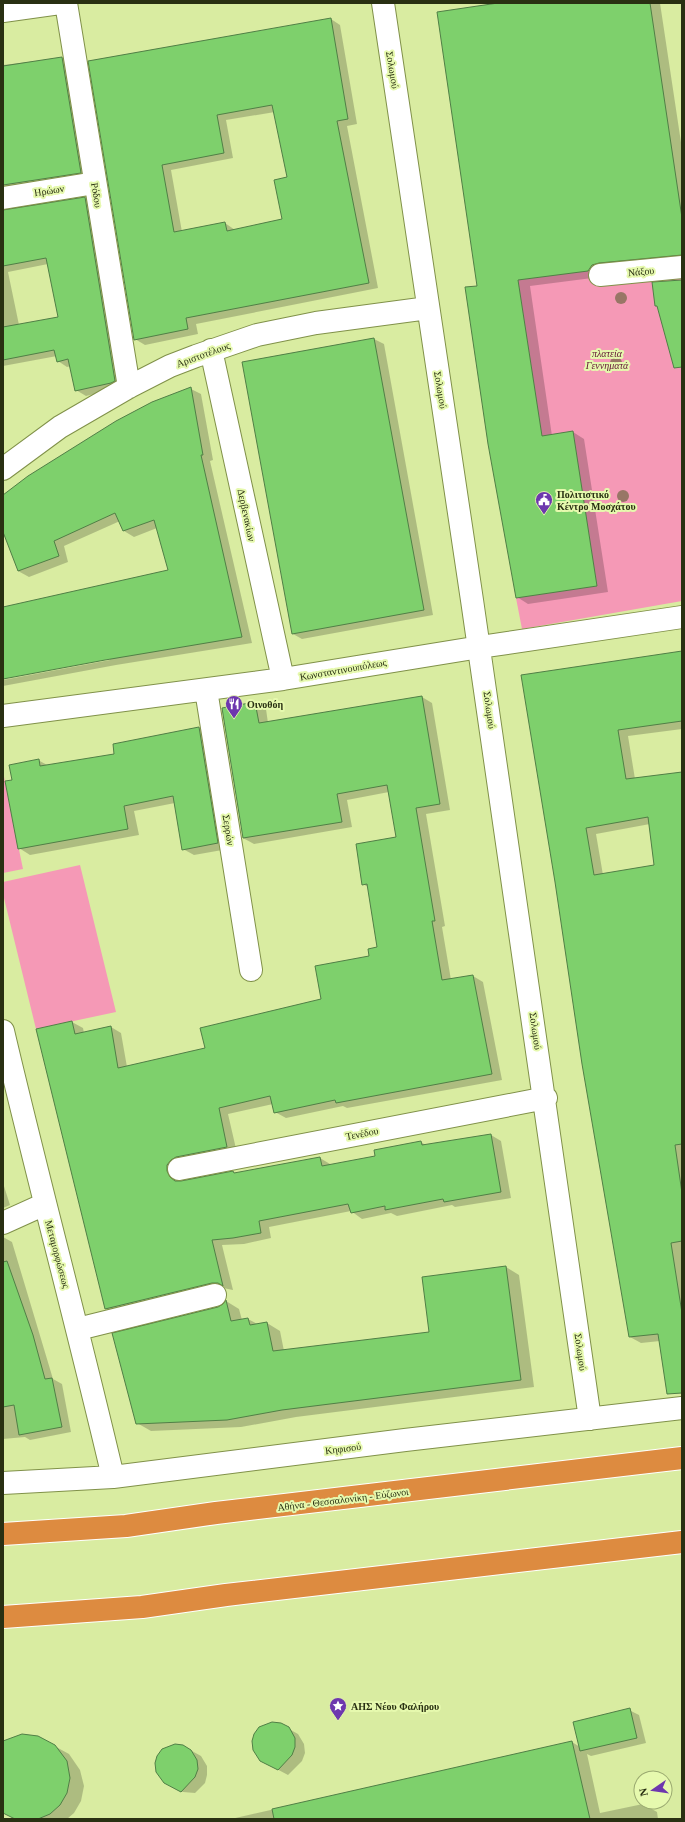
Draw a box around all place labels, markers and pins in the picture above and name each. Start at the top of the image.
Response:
place label: Πολιτιστικό Κέντρο Μοσχάτου [557,489,636,512]
public building icon: Πολιτιστικό Κέντρο Μοσχάτου [534,490,554,515]
restaurant icon: Οινοθόη [224,694,244,719]
place label: Οινοθόη [247,699,284,710]
place icon: ΑΗΣ Νέου Φαλήρου [328,1696,348,1721]
place label: ΑΗΣ Νέου Φαλήρου [351,1701,439,1712]

